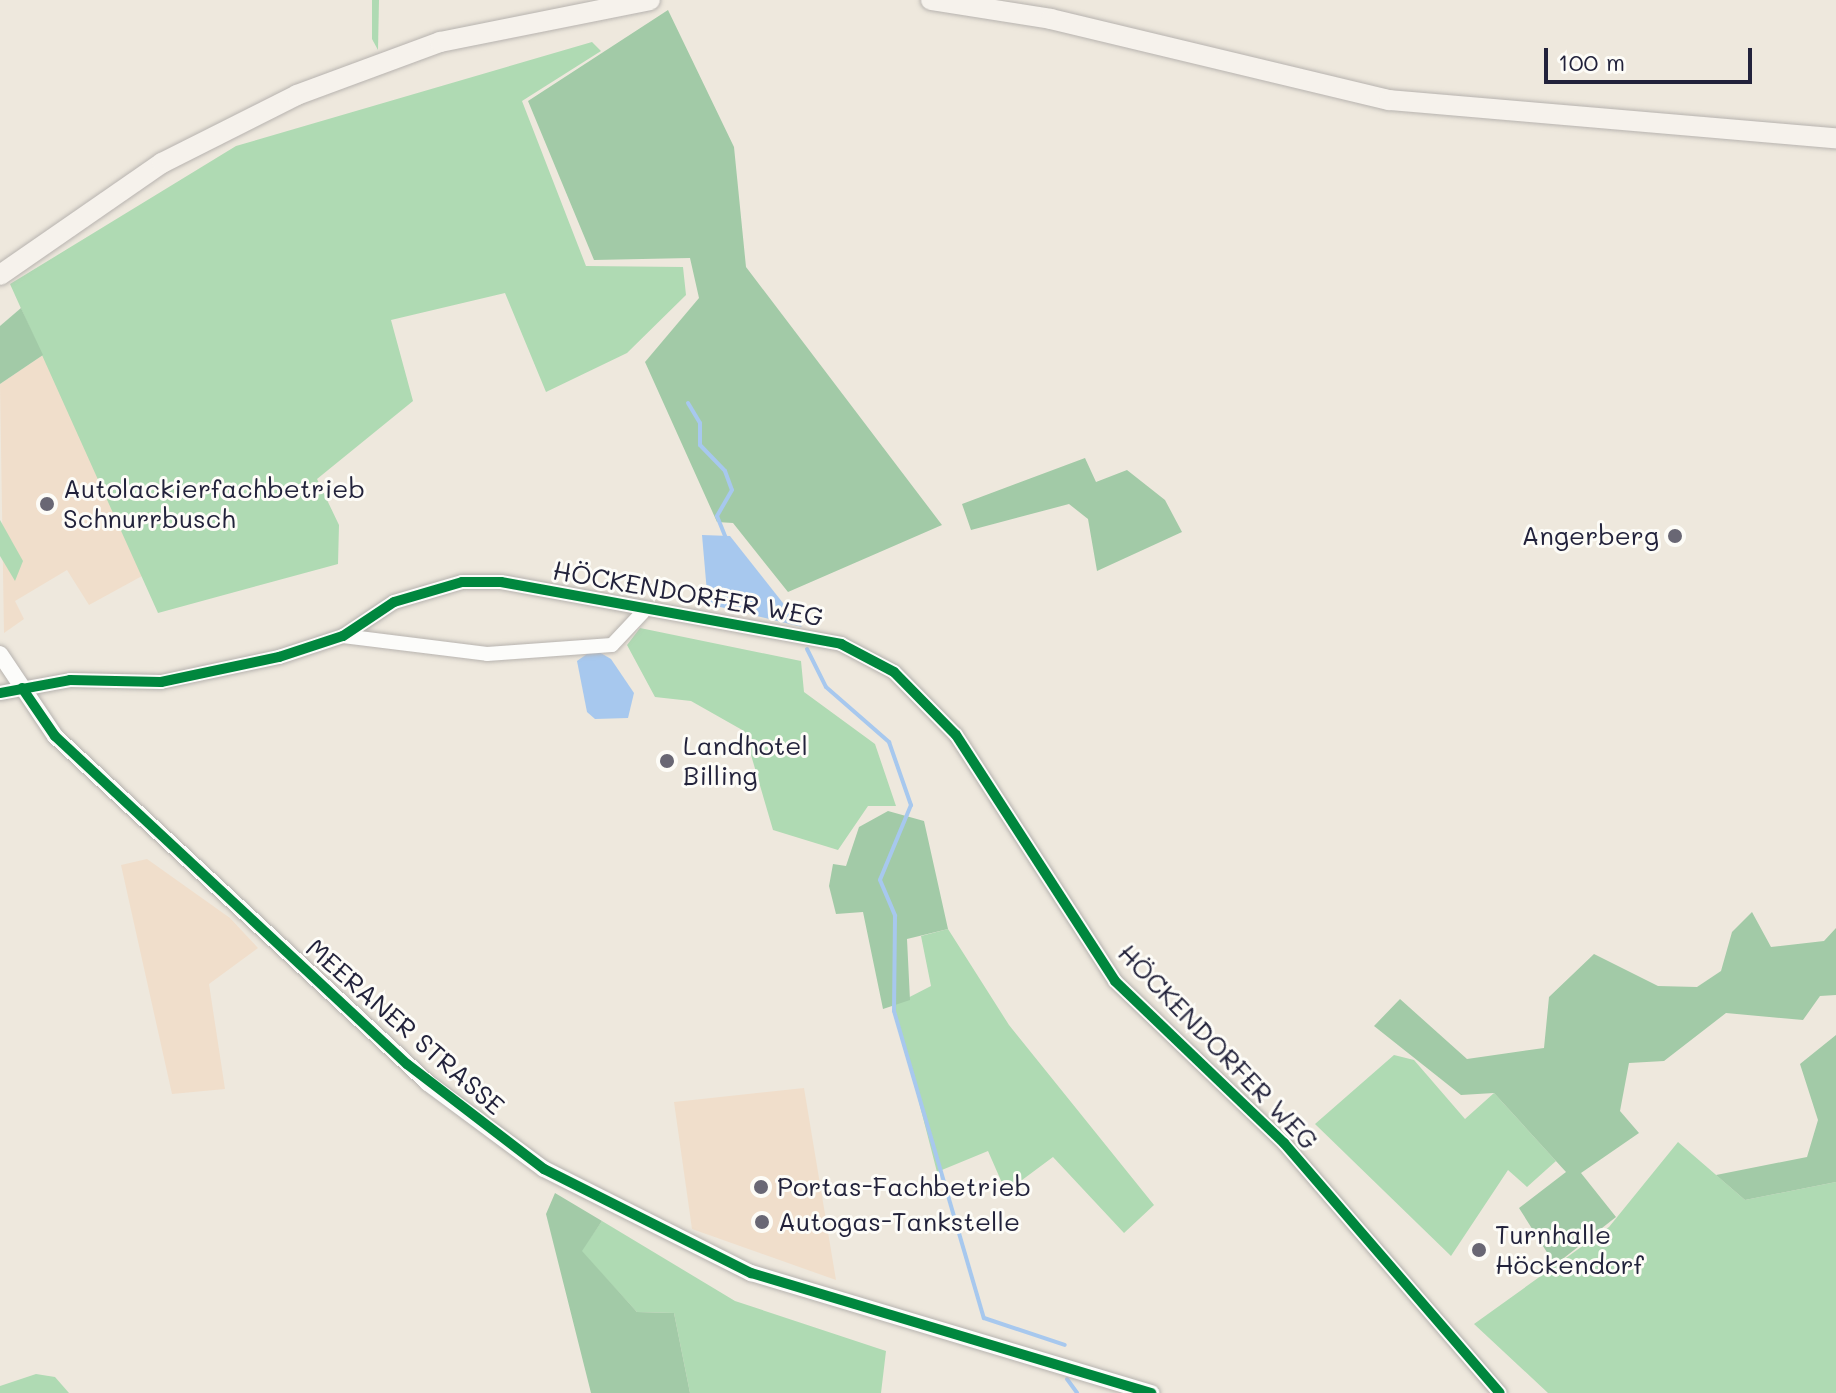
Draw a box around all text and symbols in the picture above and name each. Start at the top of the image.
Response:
scale bar [1548,32,1756,82]
text: 100 m [1558,46,1625,77]
place label: Autolackierfachbetrieb Schnurrbusch [63,473,365,534]
marker: Autolackierfachbetrieb Schnurrbusch [38,495,56,513]
place label: Angerberg [1522,520,1659,552]
marker: Angerberg [1666,527,1684,545]
street label: HÖCKENDORFER WEG [550,555,826,633]
place label: Landhotel Billing [683,730,808,792]
marker: Landhotel Billing [658,752,676,770]
street label: MEERANER STRASSE [300,932,510,1122]
street label: HÖCKENDORFER WEG [1112,938,1324,1156]
place label: Portas-Fachbetrieb [777,1171,1031,1203]
marker: Portas-Fachbetrieb [752,1178,770,1196]
place label: Autogas-Tankstelle [778,1206,1020,1238]
marker: Autogas-Tankstelle [753,1213,771,1231]
place label: Turnhalle Höckendorf [1495,1219,1644,1280]
marker: Turnhalle Höckendorf [1470,1241,1488,1259]

